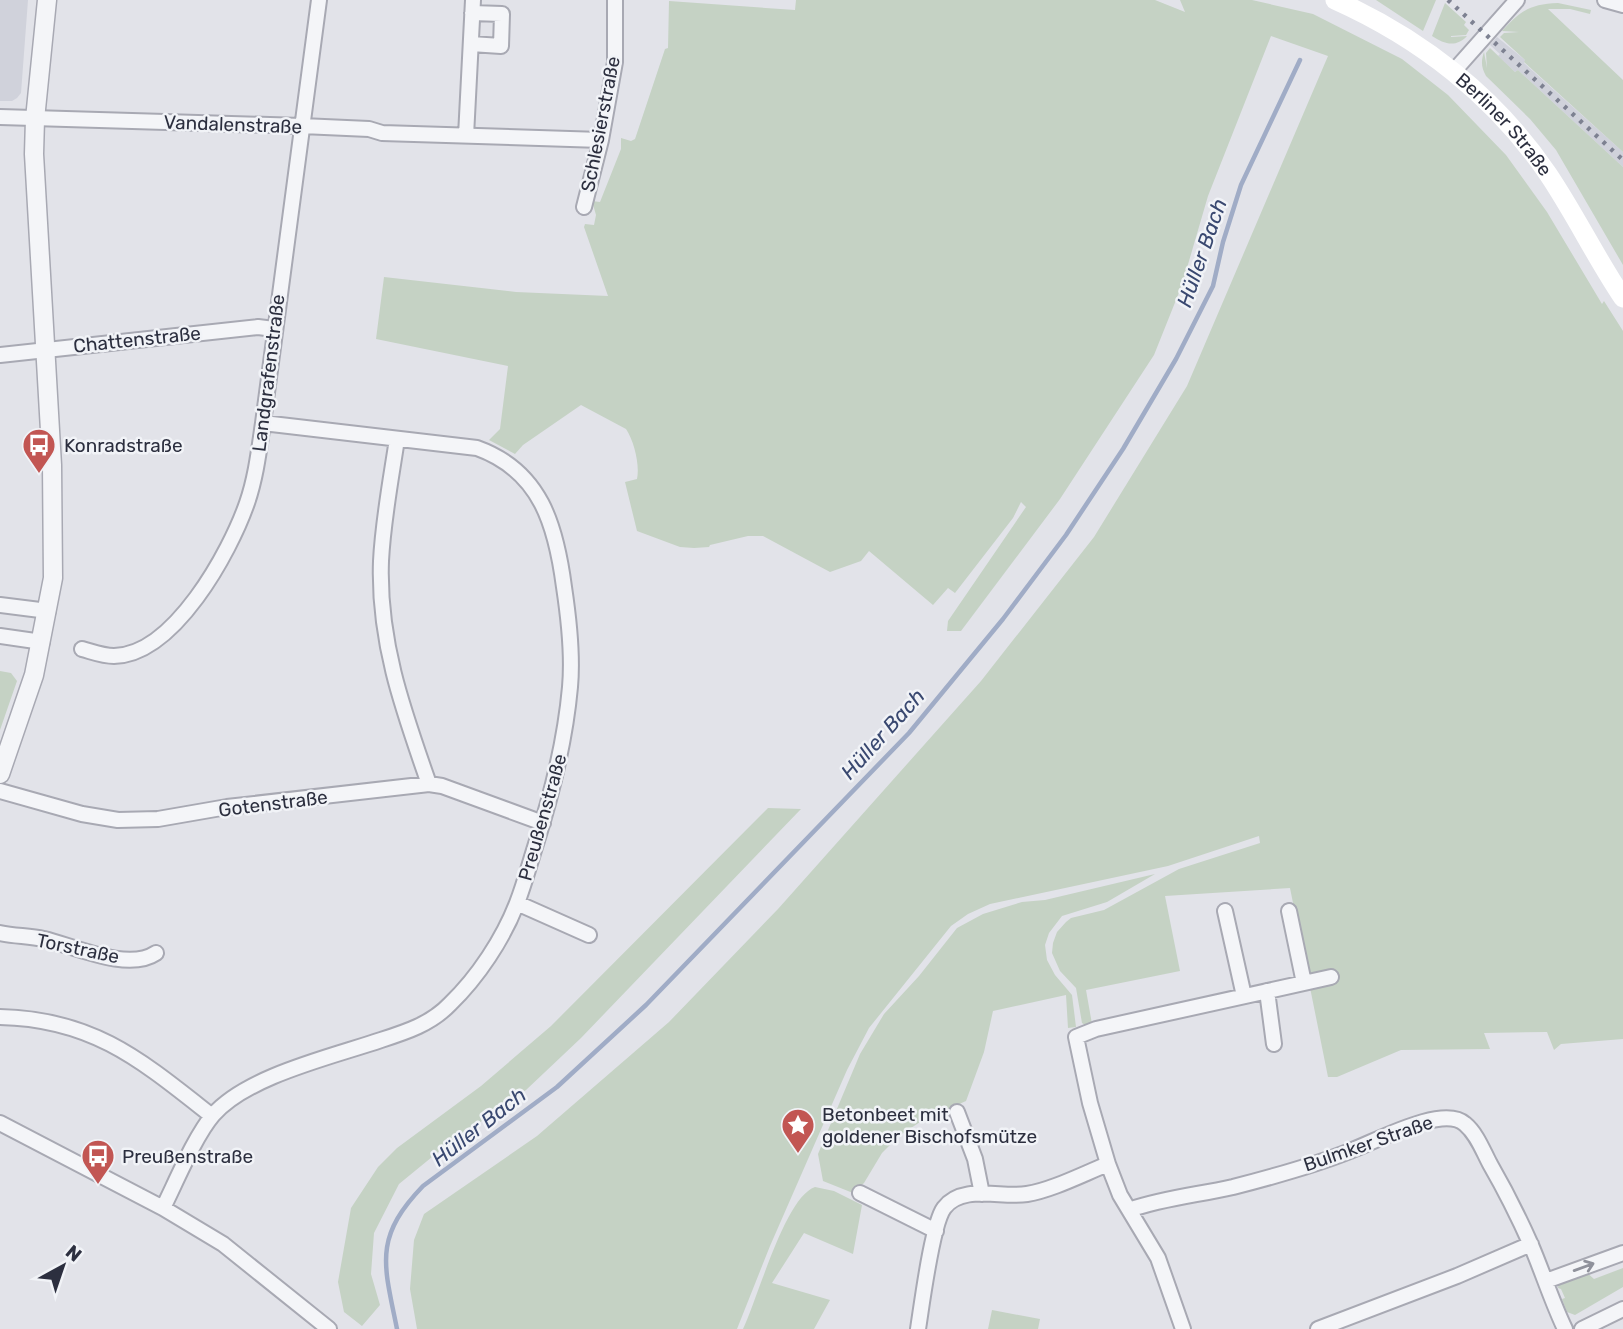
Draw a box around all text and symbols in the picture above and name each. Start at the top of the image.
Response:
street label: Schlesierstraße [576,54,625,194]
street label: Berliner Straße [1451,68,1557,180]
street label: Vandalenstraße [163,111,303,138]
water label: Hüller Bach [1171,195,1232,310]
street label: Landgrafenstraße [247,293,290,453]
street label: Chattenstraße [72,321,202,358]
bus stop icon: Konradstraße [20,426,58,475]
place label: Konradstraße [64,434,183,457]
water label: Hüller Bach [835,683,930,784]
street label: Preußenstraße [513,751,572,883]
street label: Gotenstraße [217,785,329,822]
street label: Torstraße [35,929,121,968]
water label: Hüller Bach [426,1082,531,1171]
place label: Betonbeet mit goldener Bischofsmütze [822,1103,1037,1148]
place icon: Betonbeet mit goldener Bischofsmütze [779,1106,817,1155]
street label: Bulmker Straße [1300,1111,1436,1176]
bus stop icon: Preußenstraße [79,1137,117,1186]
place label: Preußenstraße [122,1145,253,1168]
north arrow [28,1231,98,1301]
text: N [61,1240,86,1267]
one-way arrow [1573,1260,1595,1272]

